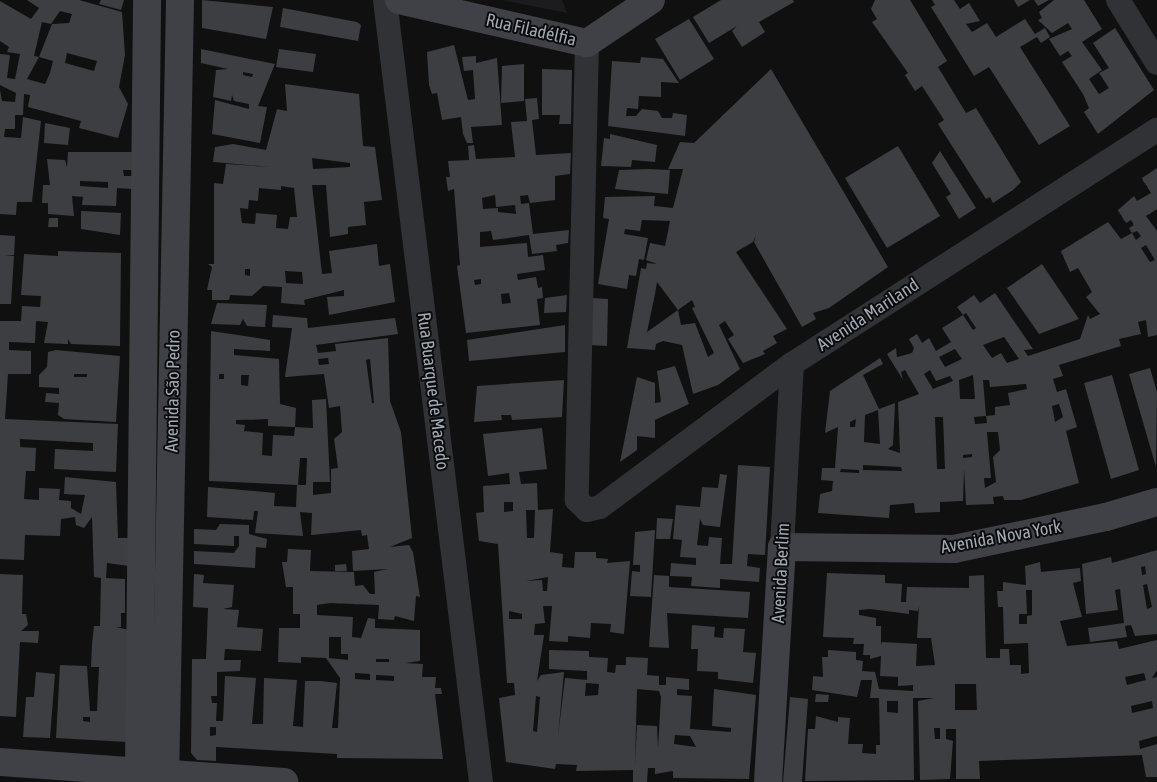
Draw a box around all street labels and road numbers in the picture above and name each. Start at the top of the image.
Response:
street label: Rua Filadélfia [484,9,578,51]
street label: Avenida Mariland [813,274,923,356]
street label: Rua Buarque de Macedo [413,311,453,471]
street label: Avenida São Pedro [161,330,185,452]
street label: Avenida Nova York [939,516,1063,558]
street label: Avenida Berlim [768,522,794,624]

